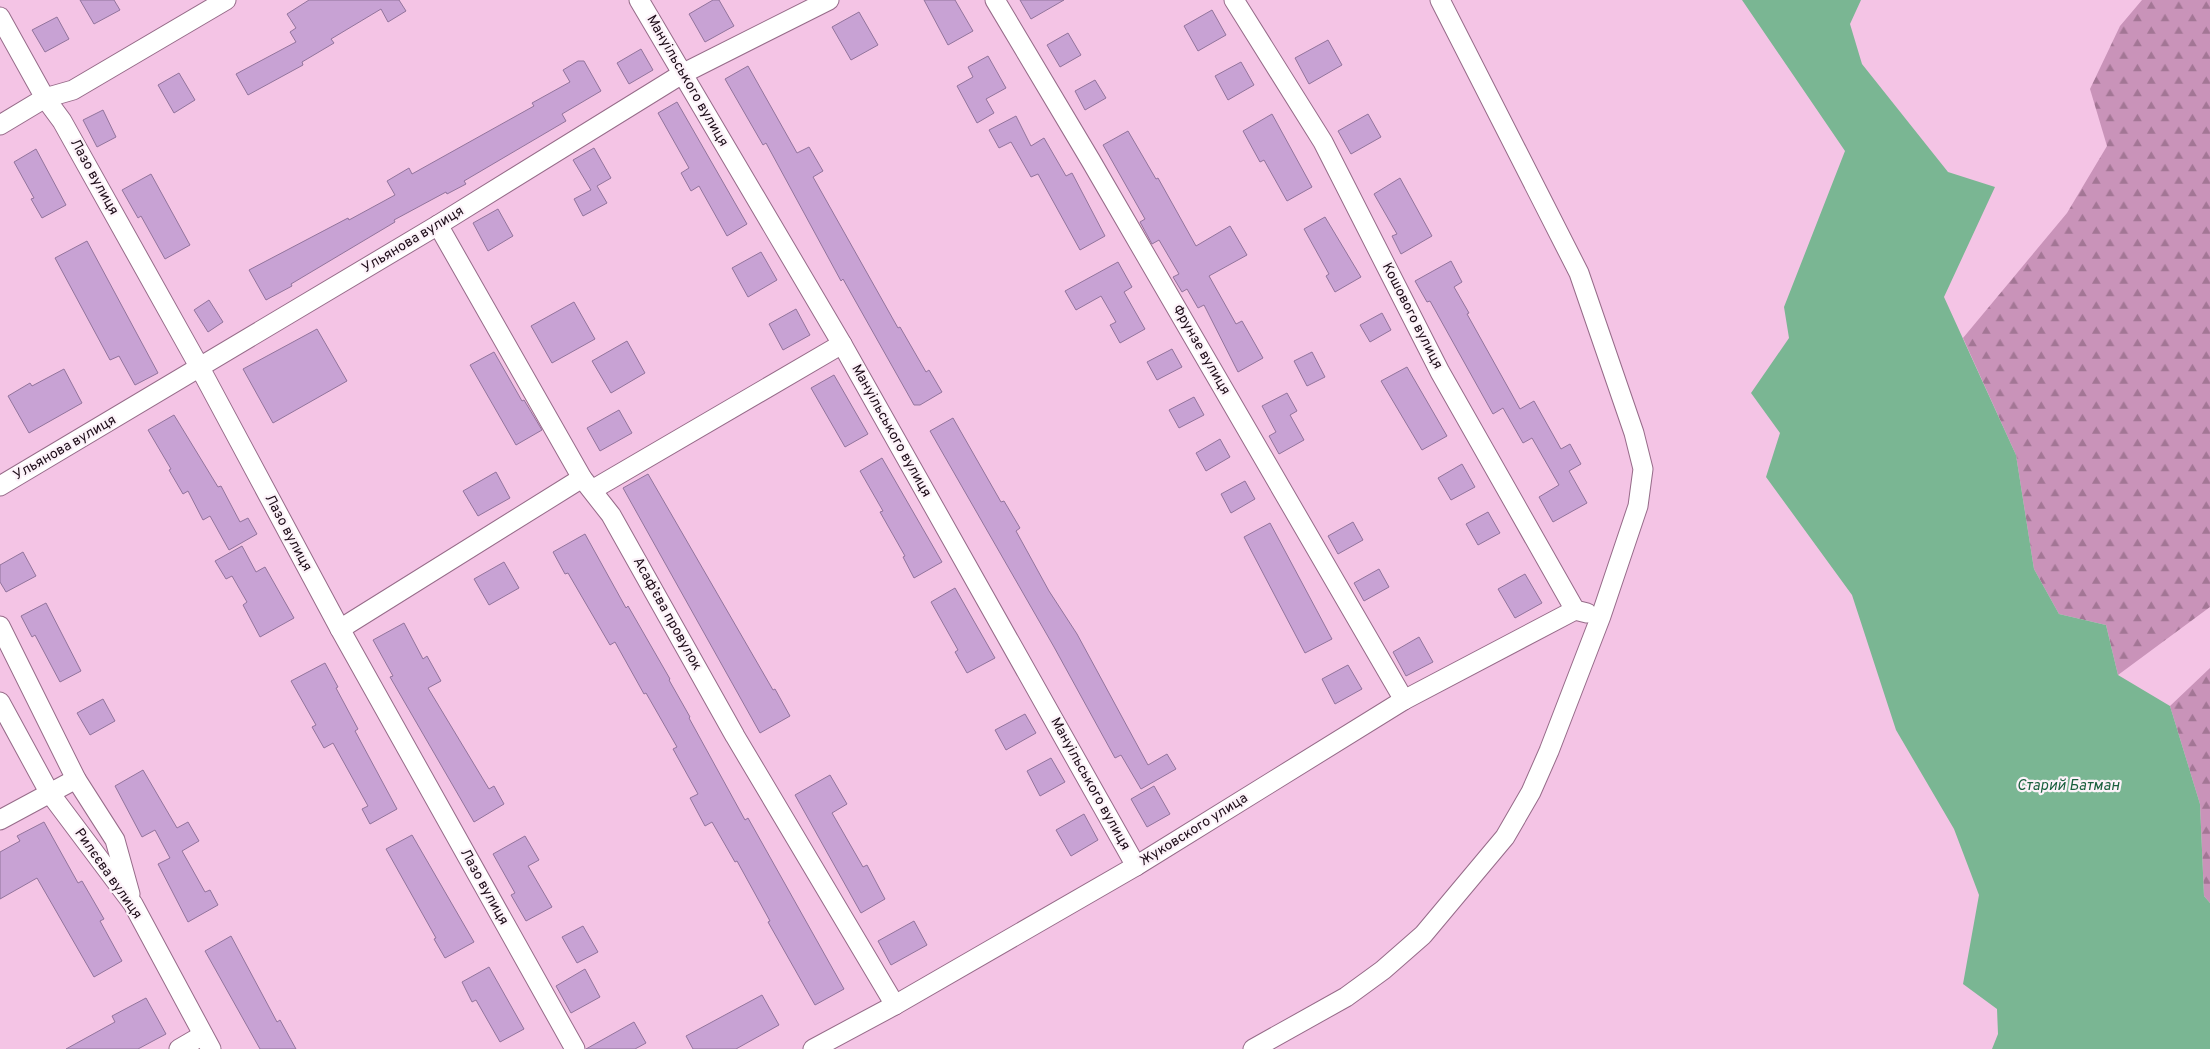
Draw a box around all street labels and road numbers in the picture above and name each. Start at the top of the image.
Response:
street label: Мануільського вулиця [642,12,732,150]
street label: Лазо вулиця [66,136,122,218]
street label: Ульянова вулиця [359,203,467,277]
street label: Кошового вулиця [1378,260,1446,372]
street label: Фрунзе вулиця [1168,302,1234,398]
street label: Мануільського вулиця [847,362,935,500]
street label: Ульянова вулиця [11,412,119,484]
street label: Лазо вулиця [261,492,315,574]
street label: Асаф’єва провулок [629,554,705,674]
street label: Мануільського вулиця [1046,715,1134,853]
street label: Жуковского улица [1137,790,1251,870]
street label: Рилєєва вулиця [70,825,146,923]
street label: Лазо вулиця [456,846,512,928]

